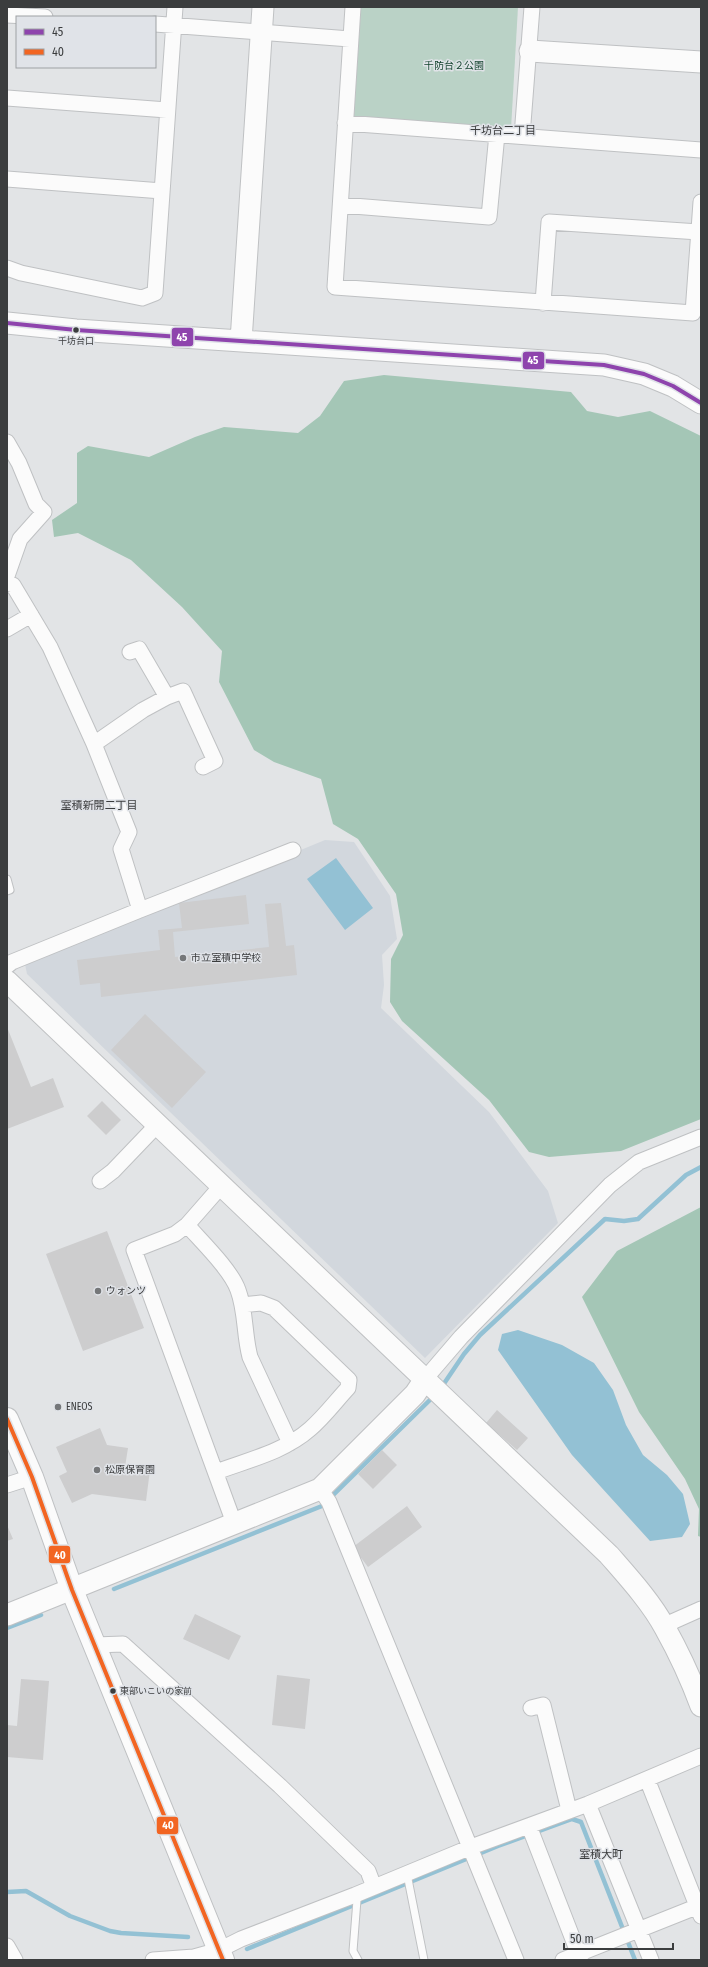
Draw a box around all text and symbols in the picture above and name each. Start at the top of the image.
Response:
legend [16,16,156,68]
text: 45 [52,25,64,39]
text: 40 [52,45,64,59]
park label: 千防台２公園 [424,60,484,72]
district label: 千坊台二丁目 [470,124,536,137]
marker: 千坊台口 [71,325,81,335]
line badge: 45 [171,327,194,347]
text: 45 [177,331,188,344]
place label: 千坊台口 [58,336,94,346]
line badge: 45 [522,351,545,370]
text: 45 [528,354,539,367]
district label: 室積新開二丁目 [61,799,138,812]
place label: 市立室積中学校 [191,952,261,964]
marker: 市立室積中学校 [178,953,188,963]
place label: ウォンツ [106,1285,146,1297]
marker: ウォンツ [93,1286,103,1296]
place label: ENEOS [66,1401,93,1413]
marker: ENEOS [53,1402,63,1412]
place label: 松原保育園 [105,1464,155,1476]
marker: 松原保育園 [92,1465,102,1475]
line badge: 40 [48,1545,71,1564]
text: 40 [54,1549,66,1562]
marker: 東部いこいの家前 [108,1686,118,1696]
place label: 東部いこいの家前 [120,1686,192,1696]
line badge: 40 [156,1816,179,1835]
text: 40 [162,1819,174,1832]
district label: 室積大町 [579,1848,623,1861]
scale bar [564,1925,673,1951]
text: 50 m [570,1932,594,1946]

